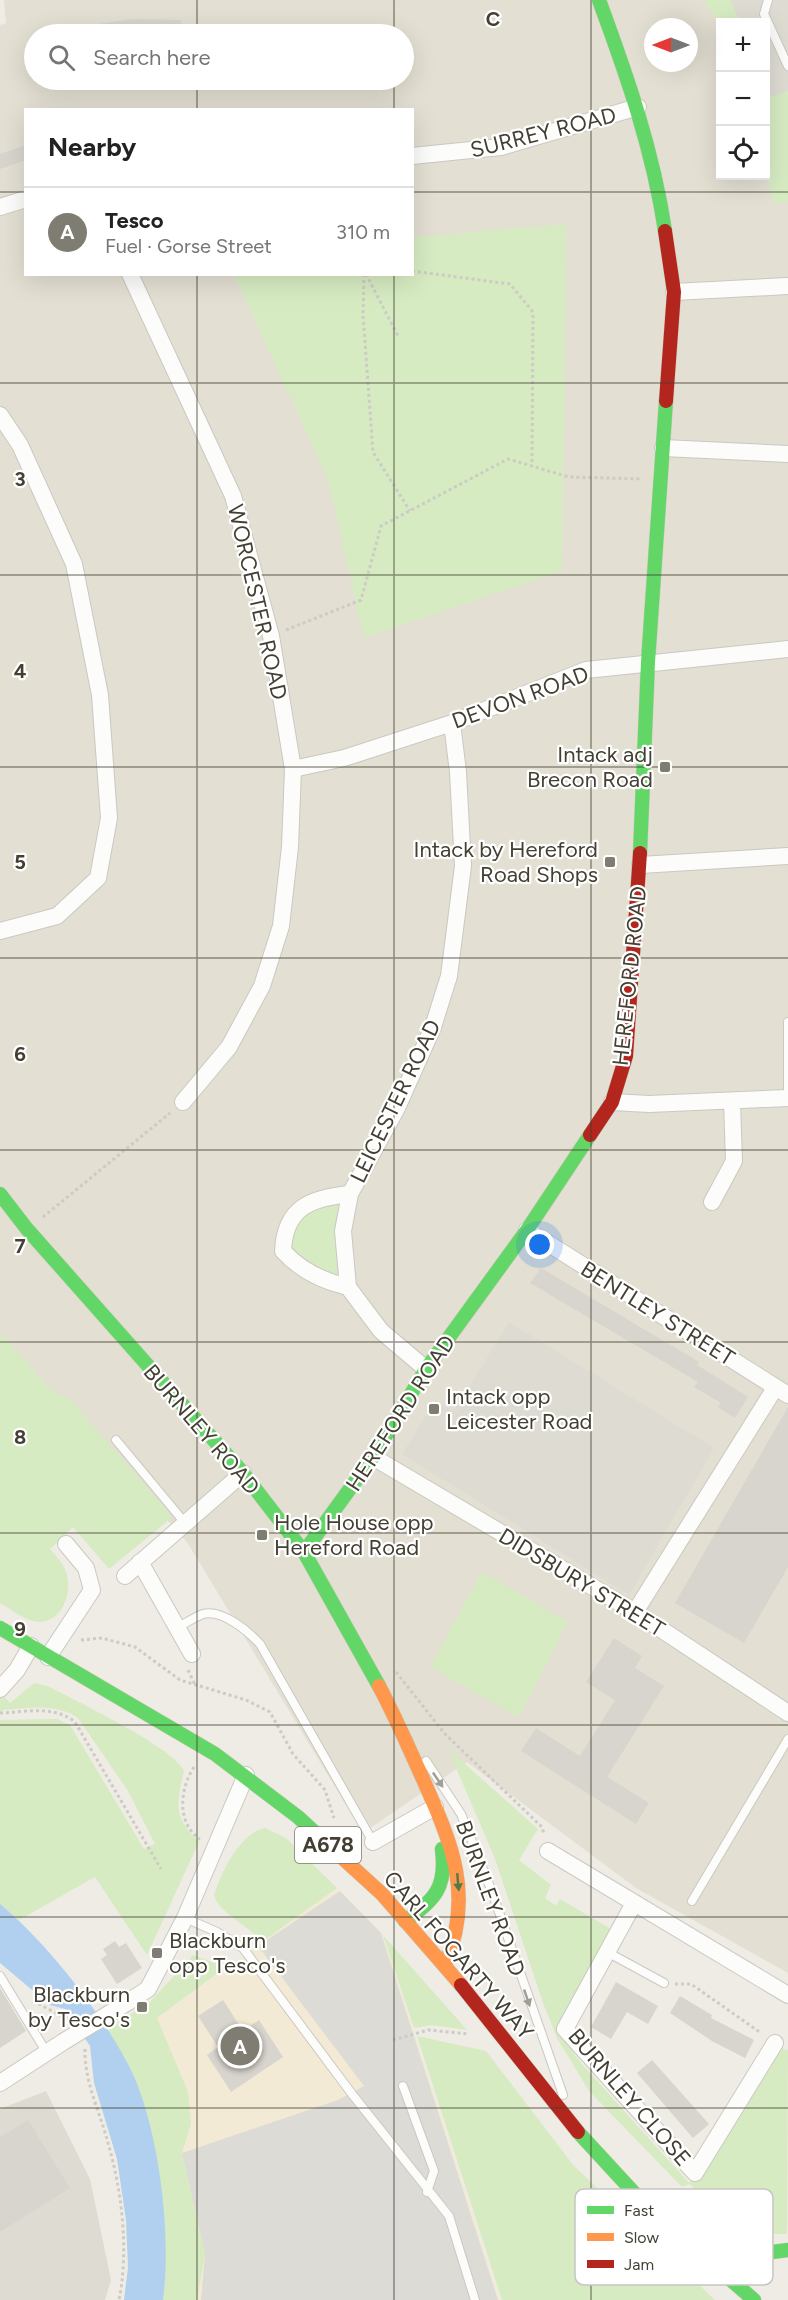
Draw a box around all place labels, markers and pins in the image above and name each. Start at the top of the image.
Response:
place label: Intack adj Brecon Road [527,741,653,793]
marker: Intack adj Brecon Road [658,760,672,774]
place label: Intack by Hereford Road Shops [414,836,598,888]
marker: Intack by Hereford Road Shops [603,855,617,869]
place label: Intack opp Leicester Road [446,1383,593,1435]
marker: Intack opp Leicester Road [427,1402,441,1416]
place label: Hole House opp Hereford Road [274,1509,434,1561]
marker: Hole House opp Hereford Road [255,1528,269,1542]
place label: Blackburn opp Tesco's [169,1927,286,1979]
marker: Blackburn opp Tesco's [150,1946,164,1960]
place label: Blackburn by Tesco's [28,1981,130,2033]
marker: Blackburn by Tesco's [135,2000,149,2014]
pin: A [220,2024,260,2068]

